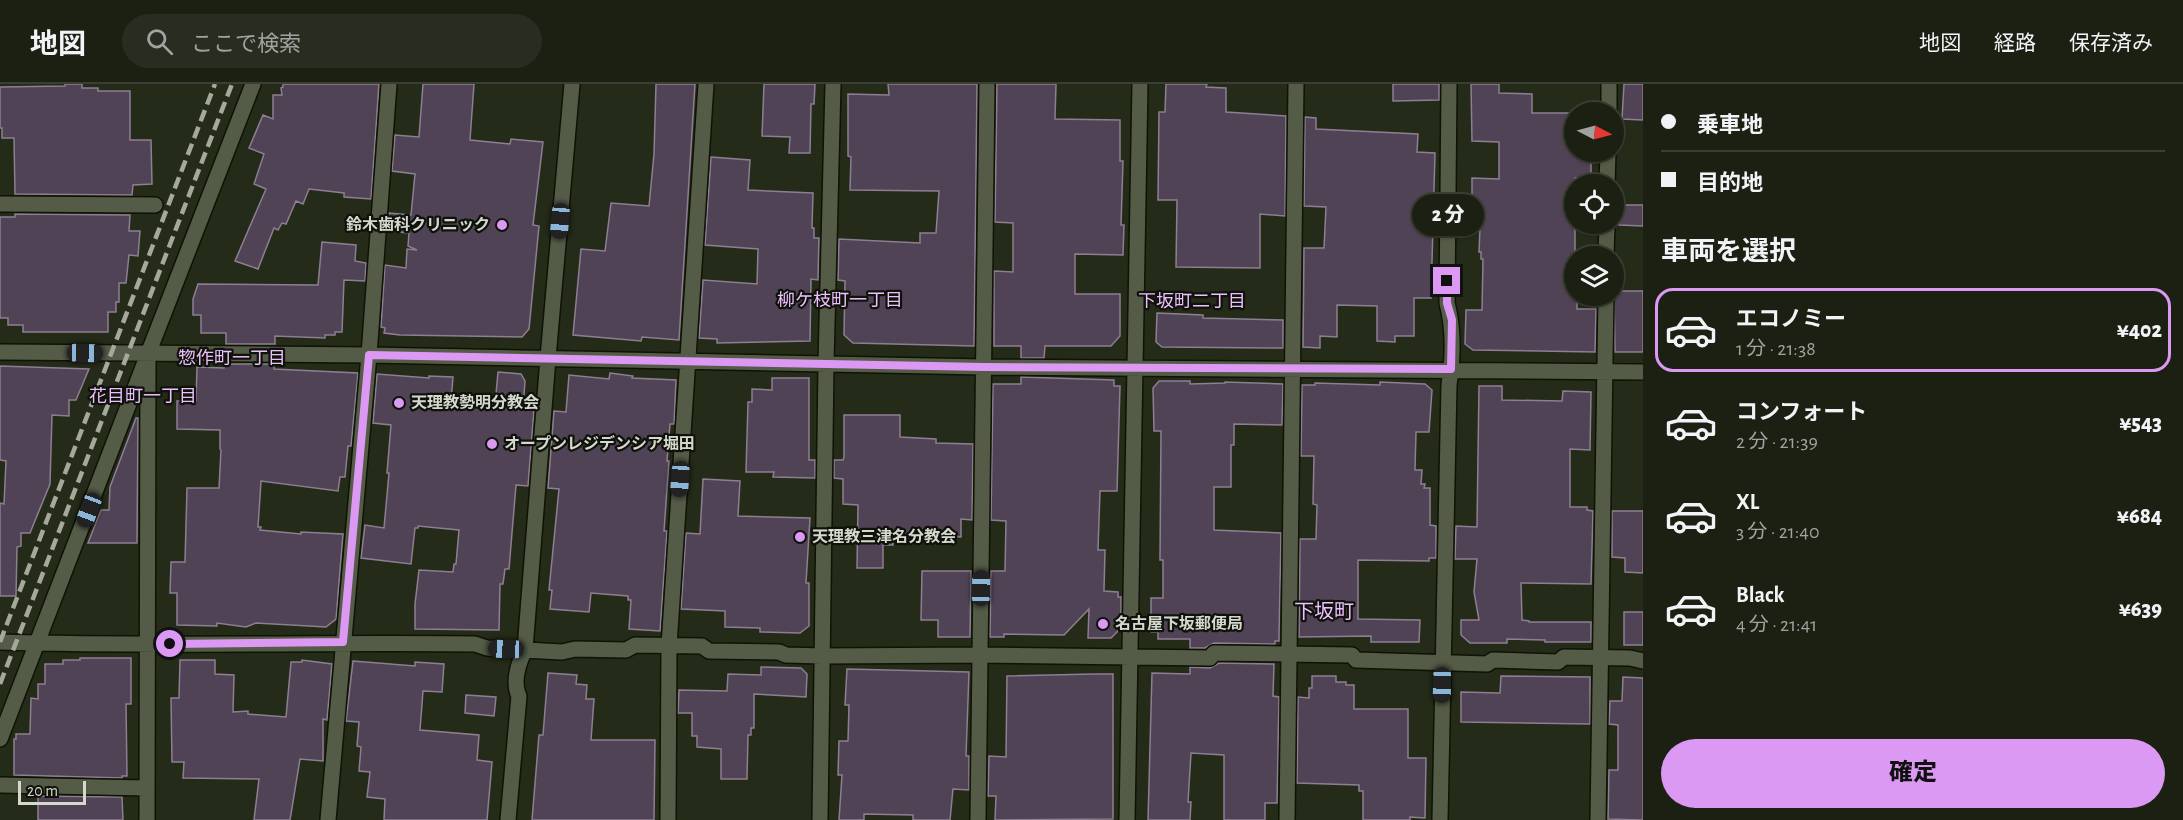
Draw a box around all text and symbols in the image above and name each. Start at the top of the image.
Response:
search box [122,14,542,68]
icon: search [143,25,176,58]
text: 地図 [30,31,86,59]
text: ここで検索 [191,33,301,55]
text: 地図 [1919,33,1961,54]
text: 経路 [1994,33,2036,54]
text: 保存済み [2069,33,2153,54]
north arrow [1564,102,1624,162]
map controls [1564,102,1624,306]
text: 乗車地 [1697,114,1763,136]
text: 目的地 [1697,172,1763,194]
button: locate [1564,174,1624,234]
callout: 2 分 [1411,194,1483,236]
car [549,202,571,240]
text: 2 分 [1432,205,1464,225]
place label: 鈴木歯科クリニック [346,216,490,233]
marker: 鈴木歯科クリニック [495,218,509,232]
text: 車両を選択 [1661,238,1796,265]
button: layers [1564,246,1624,306]
route end [1433,267,1460,294]
district label: 柳ケ枝町一丁目 [777,291,903,310]
district label: 下坂町二丁目 [1138,292,1246,311]
icon: car [1664,303,1718,357]
text: エコノミー [1736,308,1846,330]
text: ¥402 [2117,319,2162,341]
text: 1 分 · 21:38 [1736,339,1816,359]
car [67,344,103,362]
district label: 惣作町一丁目 [178,348,286,368]
district label: 花目町一丁目 [89,387,197,406]
place label: 天理教勢明分教会 [411,394,539,411]
marker: 天理教勢明分教会 [392,396,406,410]
icon: car [1664,396,1718,450]
text: コンフォート [1736,401,1867,423]
text: ¥543 [2119,412,2162,434]
text: 2 分 · 21:39 [1736,432,1818,452]
place label: オープンレジデンシア堀田 [504,435,695,452]
marker: オープンレジデンシア堀田 [485,437,499,451]
car [670,460,690,498]
icon: car [1664,489,1718,543]
car [74,490,104,530]
text: XL [1736,491,1759,513]
text: ¥684 [2117,505,2162,527]
text: 3 分 · 21:40 [1736,522,1819,542]
place label: 天理教三津名分教会 [812,528,956,545]
marker: 天理教三津名分教会 [793,530,807,544]
car [972,570,990,606]
icon: car [1664,582,1718,636]
text: Black [1736,584,1784,606]
text: ¥639 [2119,598,2162,620]
district label: 下坂町 [1294,601,1354,622]
place label: 名古屋下坂郵便局 [1115,615,1243,632]
text: 4 分 · 21:41 [1736,615,1817,635]
marker: 名古屋下坂郵便局 [1096,617,1110,631]
route start [156,630,183,657]
car [488,639,524,659]
car [1433,667,1451,703]
button: 確定 [1661,739,2165,808]
scale bar [18,778,86,806]
text: 20 m [27,783,58,799]

